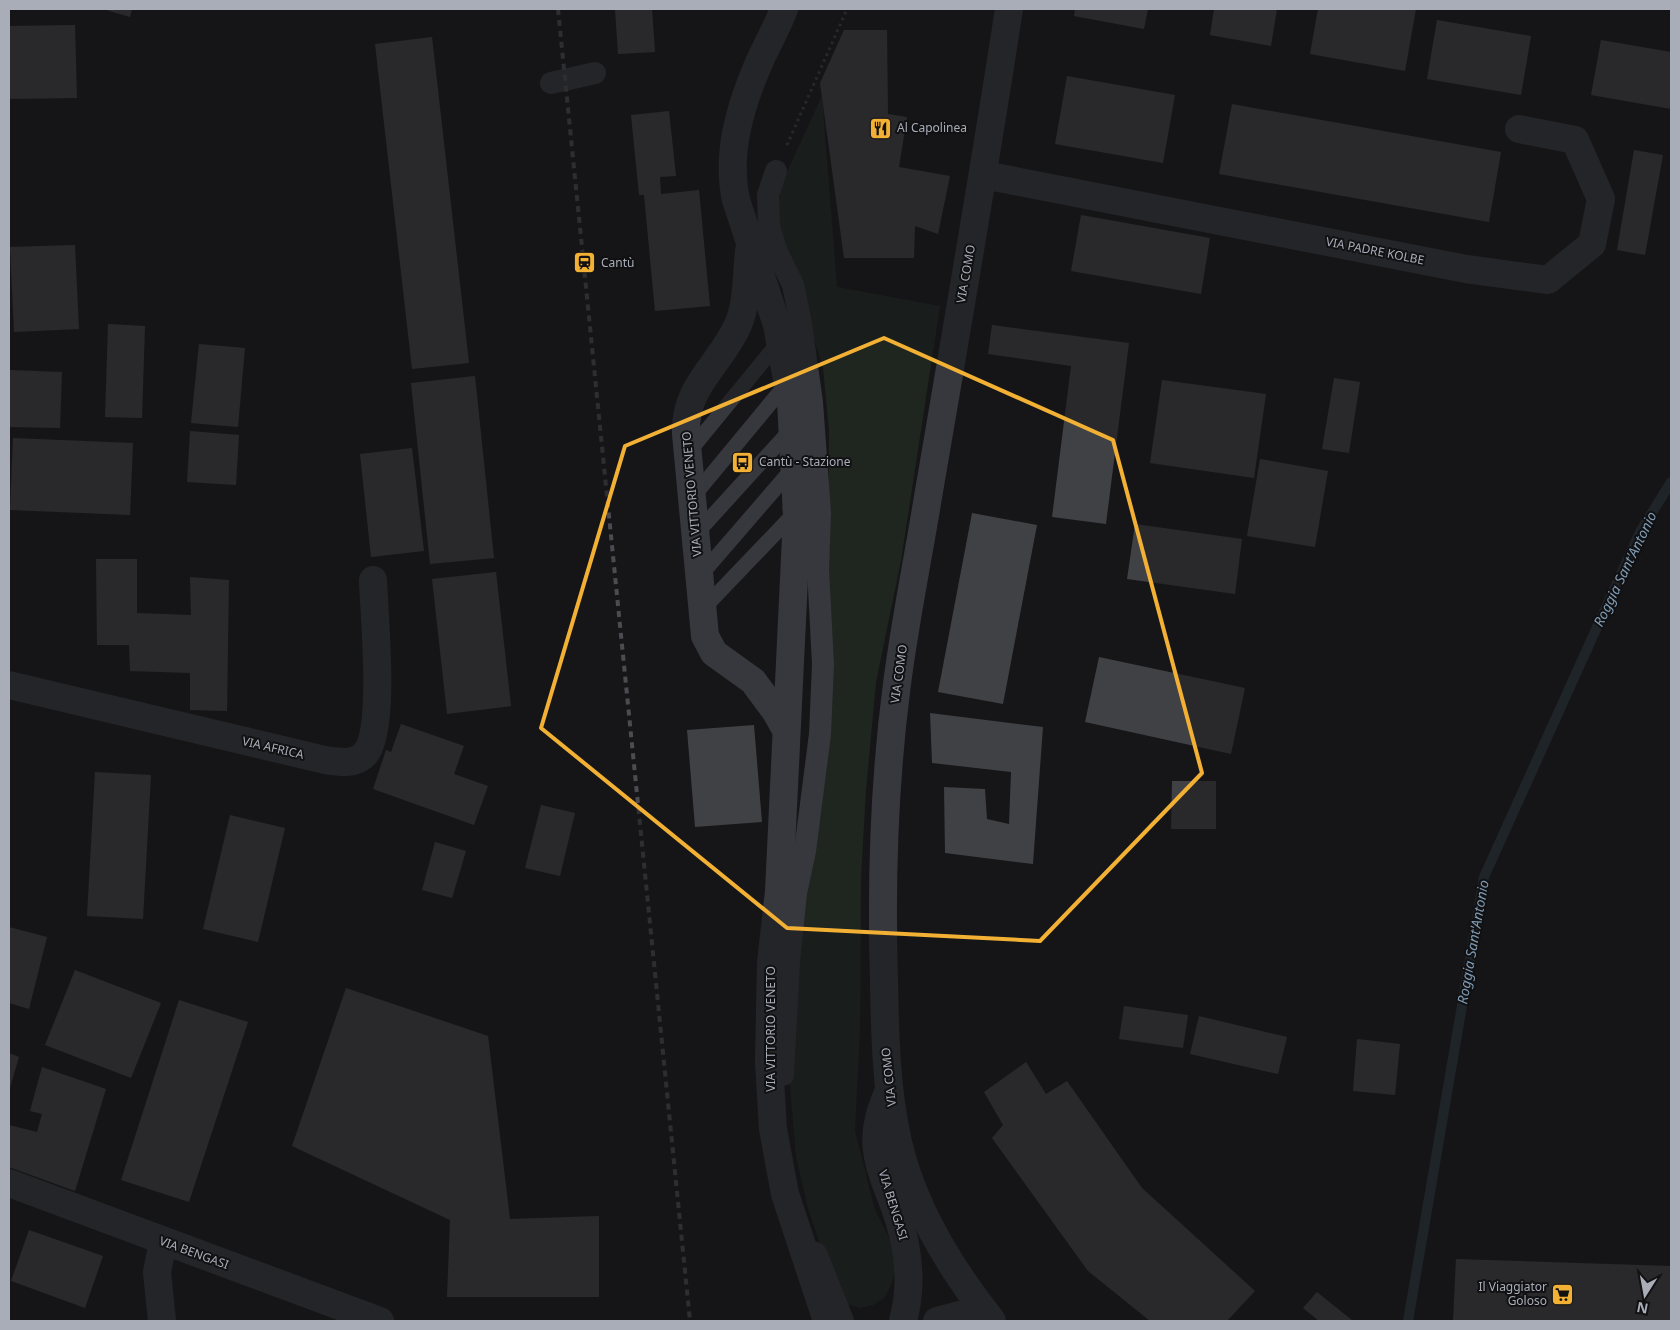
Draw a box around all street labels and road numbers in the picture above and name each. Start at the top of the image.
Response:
street label: VIA PADRE KOLBE [1325,233,1426,268]
street label: VIA COMO [952,243,979,304]
street label: VIA VITTORIO VENETO [678,431,705,557]
street label: VIA COMO [886,644,911,704]
street label: VIA AFRICA [241,732,306,763]
street label: VIA VITTORIO VENETO [762,966,779,1092]
street label: VIA COMO [877,1047,900,1107]
street label: VIA BENGASI [875,1168,912,1242]
street label: VIA BENGASI [157,1232,231,1273]

